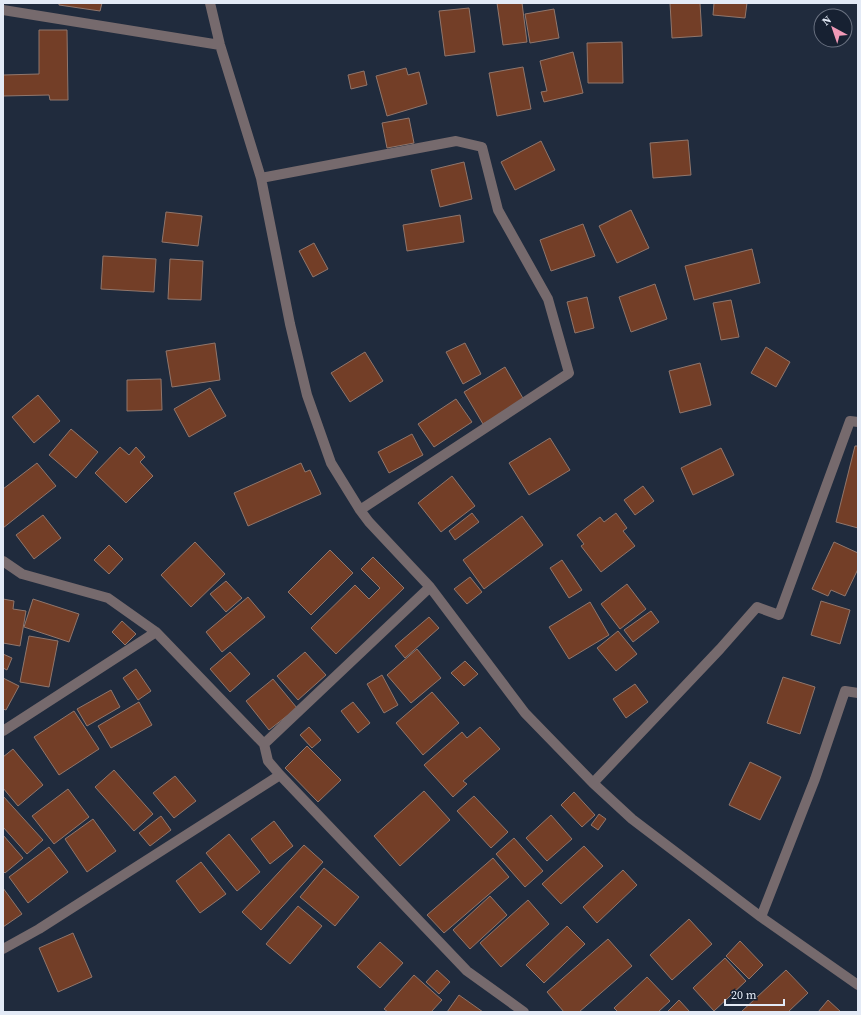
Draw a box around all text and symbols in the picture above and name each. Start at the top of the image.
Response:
north arrow [813,8,853,48]
text: N [819,12,835,29]
scale bar [725,981,784,1007]
text: 20 m [731,987,757,1003]

